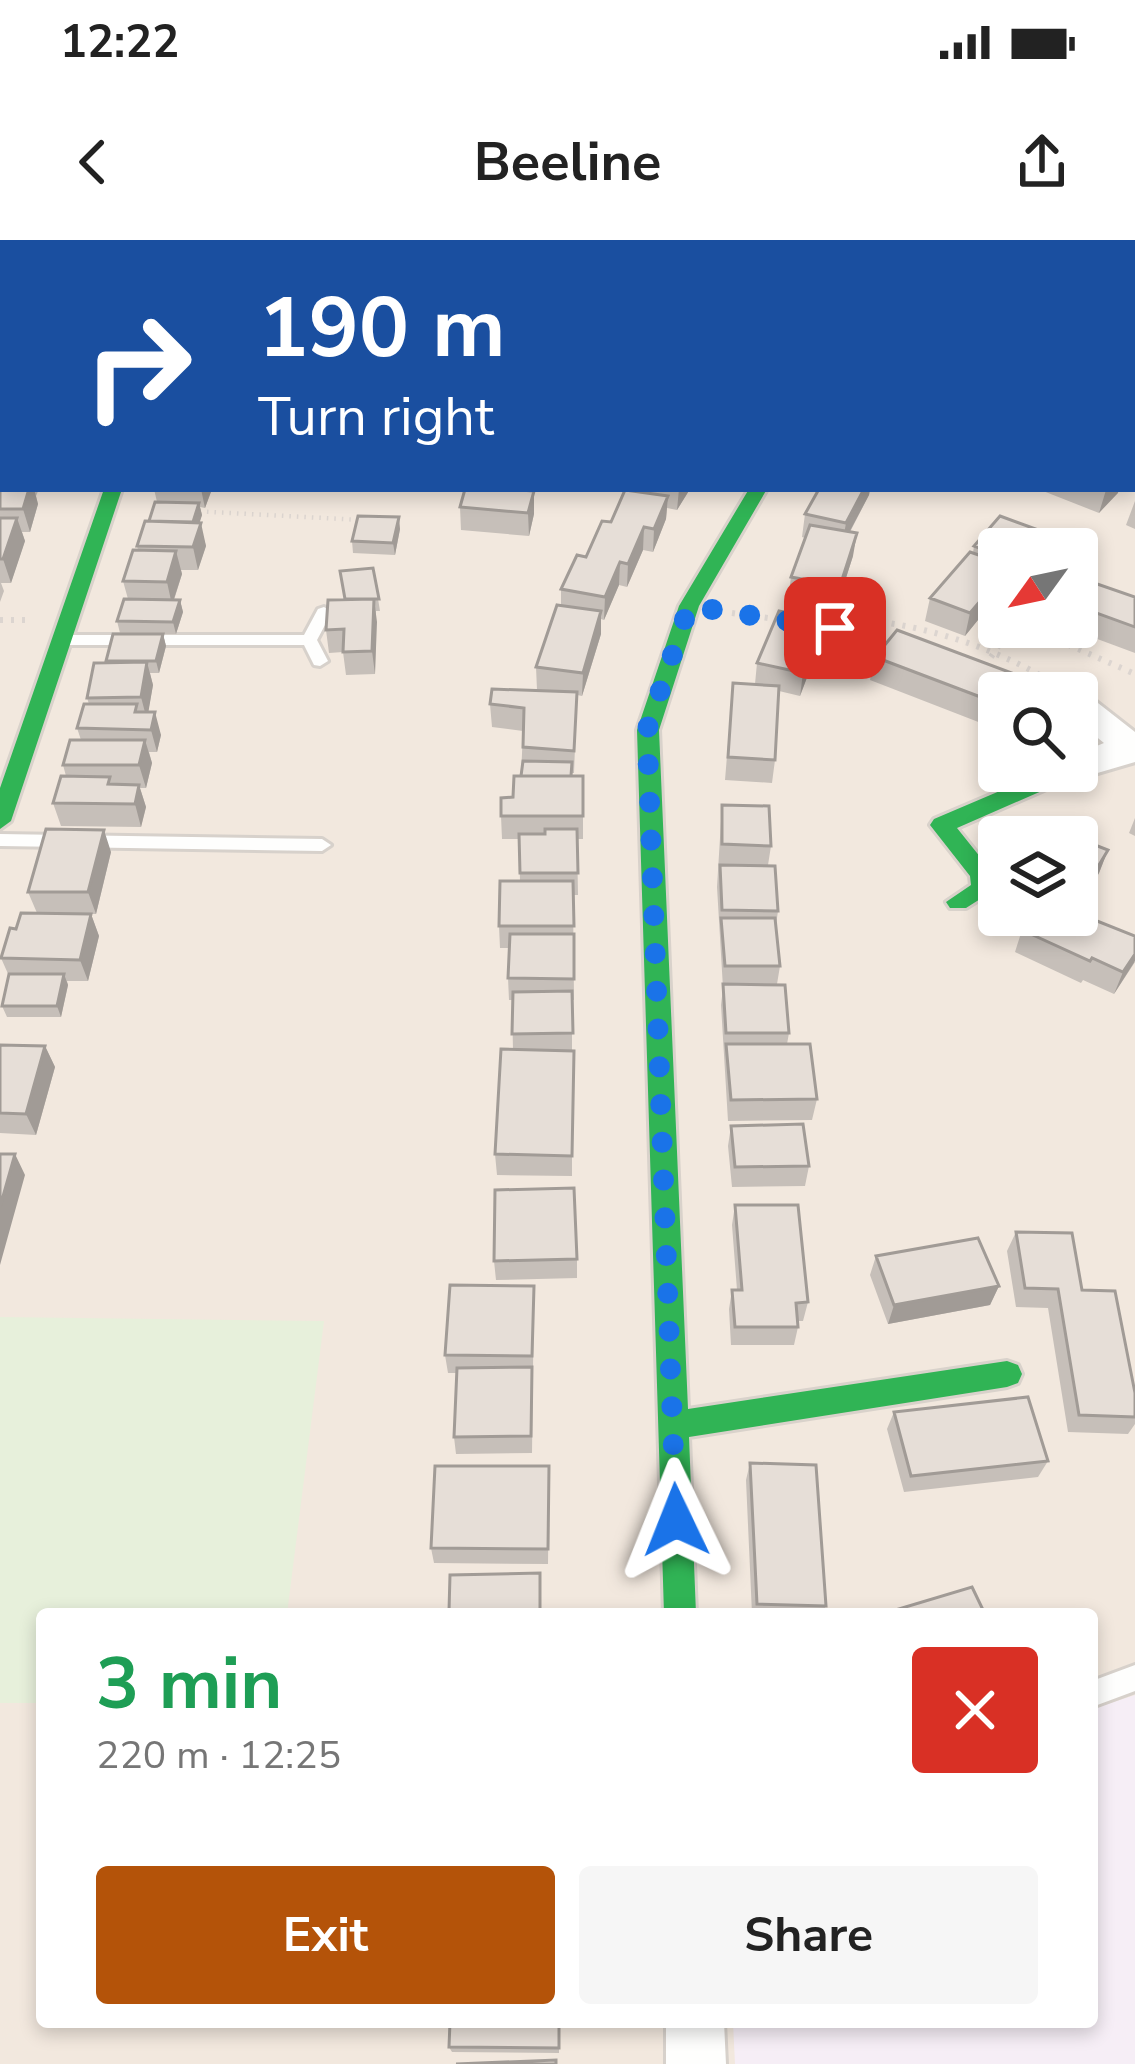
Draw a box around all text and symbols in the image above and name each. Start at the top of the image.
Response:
text: 12:22 [60,12,179,73]
text: Beeline [474,125,661,199]
icon: back [60,129,126,195]
icon: share [1009,129,1075,195]
text: 190 m [258,271,506,386]
icon: right [60,288,216,444]
text: Turn right [258,380,494,454]
north arrow [978,528,1098,648]
map controls [978,528,1098,936]
pin [784,577,886,679]
icon: arrive [802,595,868,661]
button: search [978,672,1098,792]
button: layers [978,816,1098,936]
position arrow [613,1457,739,1583]
text: 3 min [96,1635,282,1733]
button: close [912,1647,1038,1773]
text: 220 m · 12:25 [96,1729,341,1782]
button: Exit [96,1866,555,2004]
button: Share [579,1866,1038,2004]

